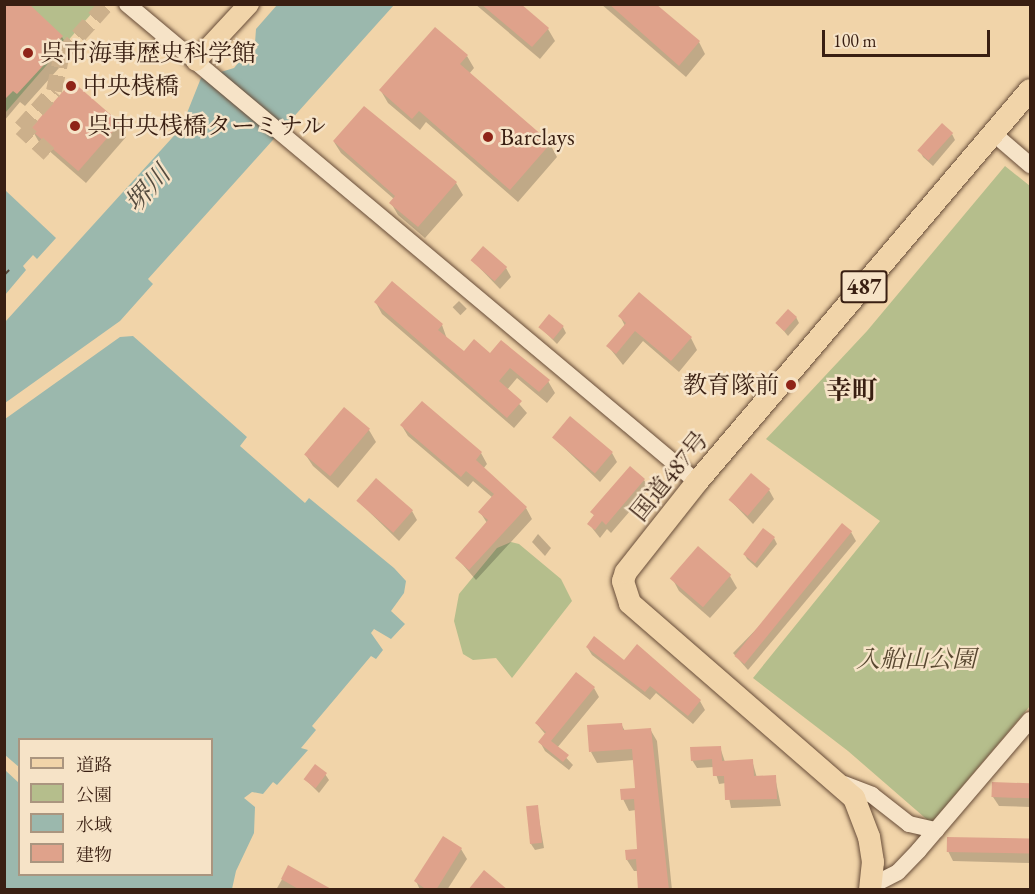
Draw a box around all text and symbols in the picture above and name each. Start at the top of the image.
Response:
scale bar [825,18,993,56]
text: 100 m [833,29,877,52]
place label: 呉市海事歴史科学館 [40,39,256,67]
marker: 呉市海事歴史科学館 [21,46,35,60]
place label: 中央桟橋 [83,72,179,100]
marker: 中央桟橋 [64,79,78,93]
place label: 呉中央桟橋ターミナル [87,112,327,140]
marker: 呉中央桟橋ターミナル [68,119,82,133]
place label: Barclays [500,123,575,151]
marker: Barclays [481,130,495,144]
water label: 堺川 [119,159,177,219]
road number: 487 [840,268,888,306]
place label: 教育隊前 [683,371,779,399]
district label: 幸町 [826,375,878,407]
marker: 教育隊前 [784,378,798,392]
street label: 国道487号 [624,426,714,526]
park label: 入船山公園 [856,645,976,673]
legend [18,738,213,876]
text: 道路 [76,753,112,776]
text: 公園 [76,783,112,806]
text: 水域 [76,813,112,836]
text: 建物 [76,843,112,866]

